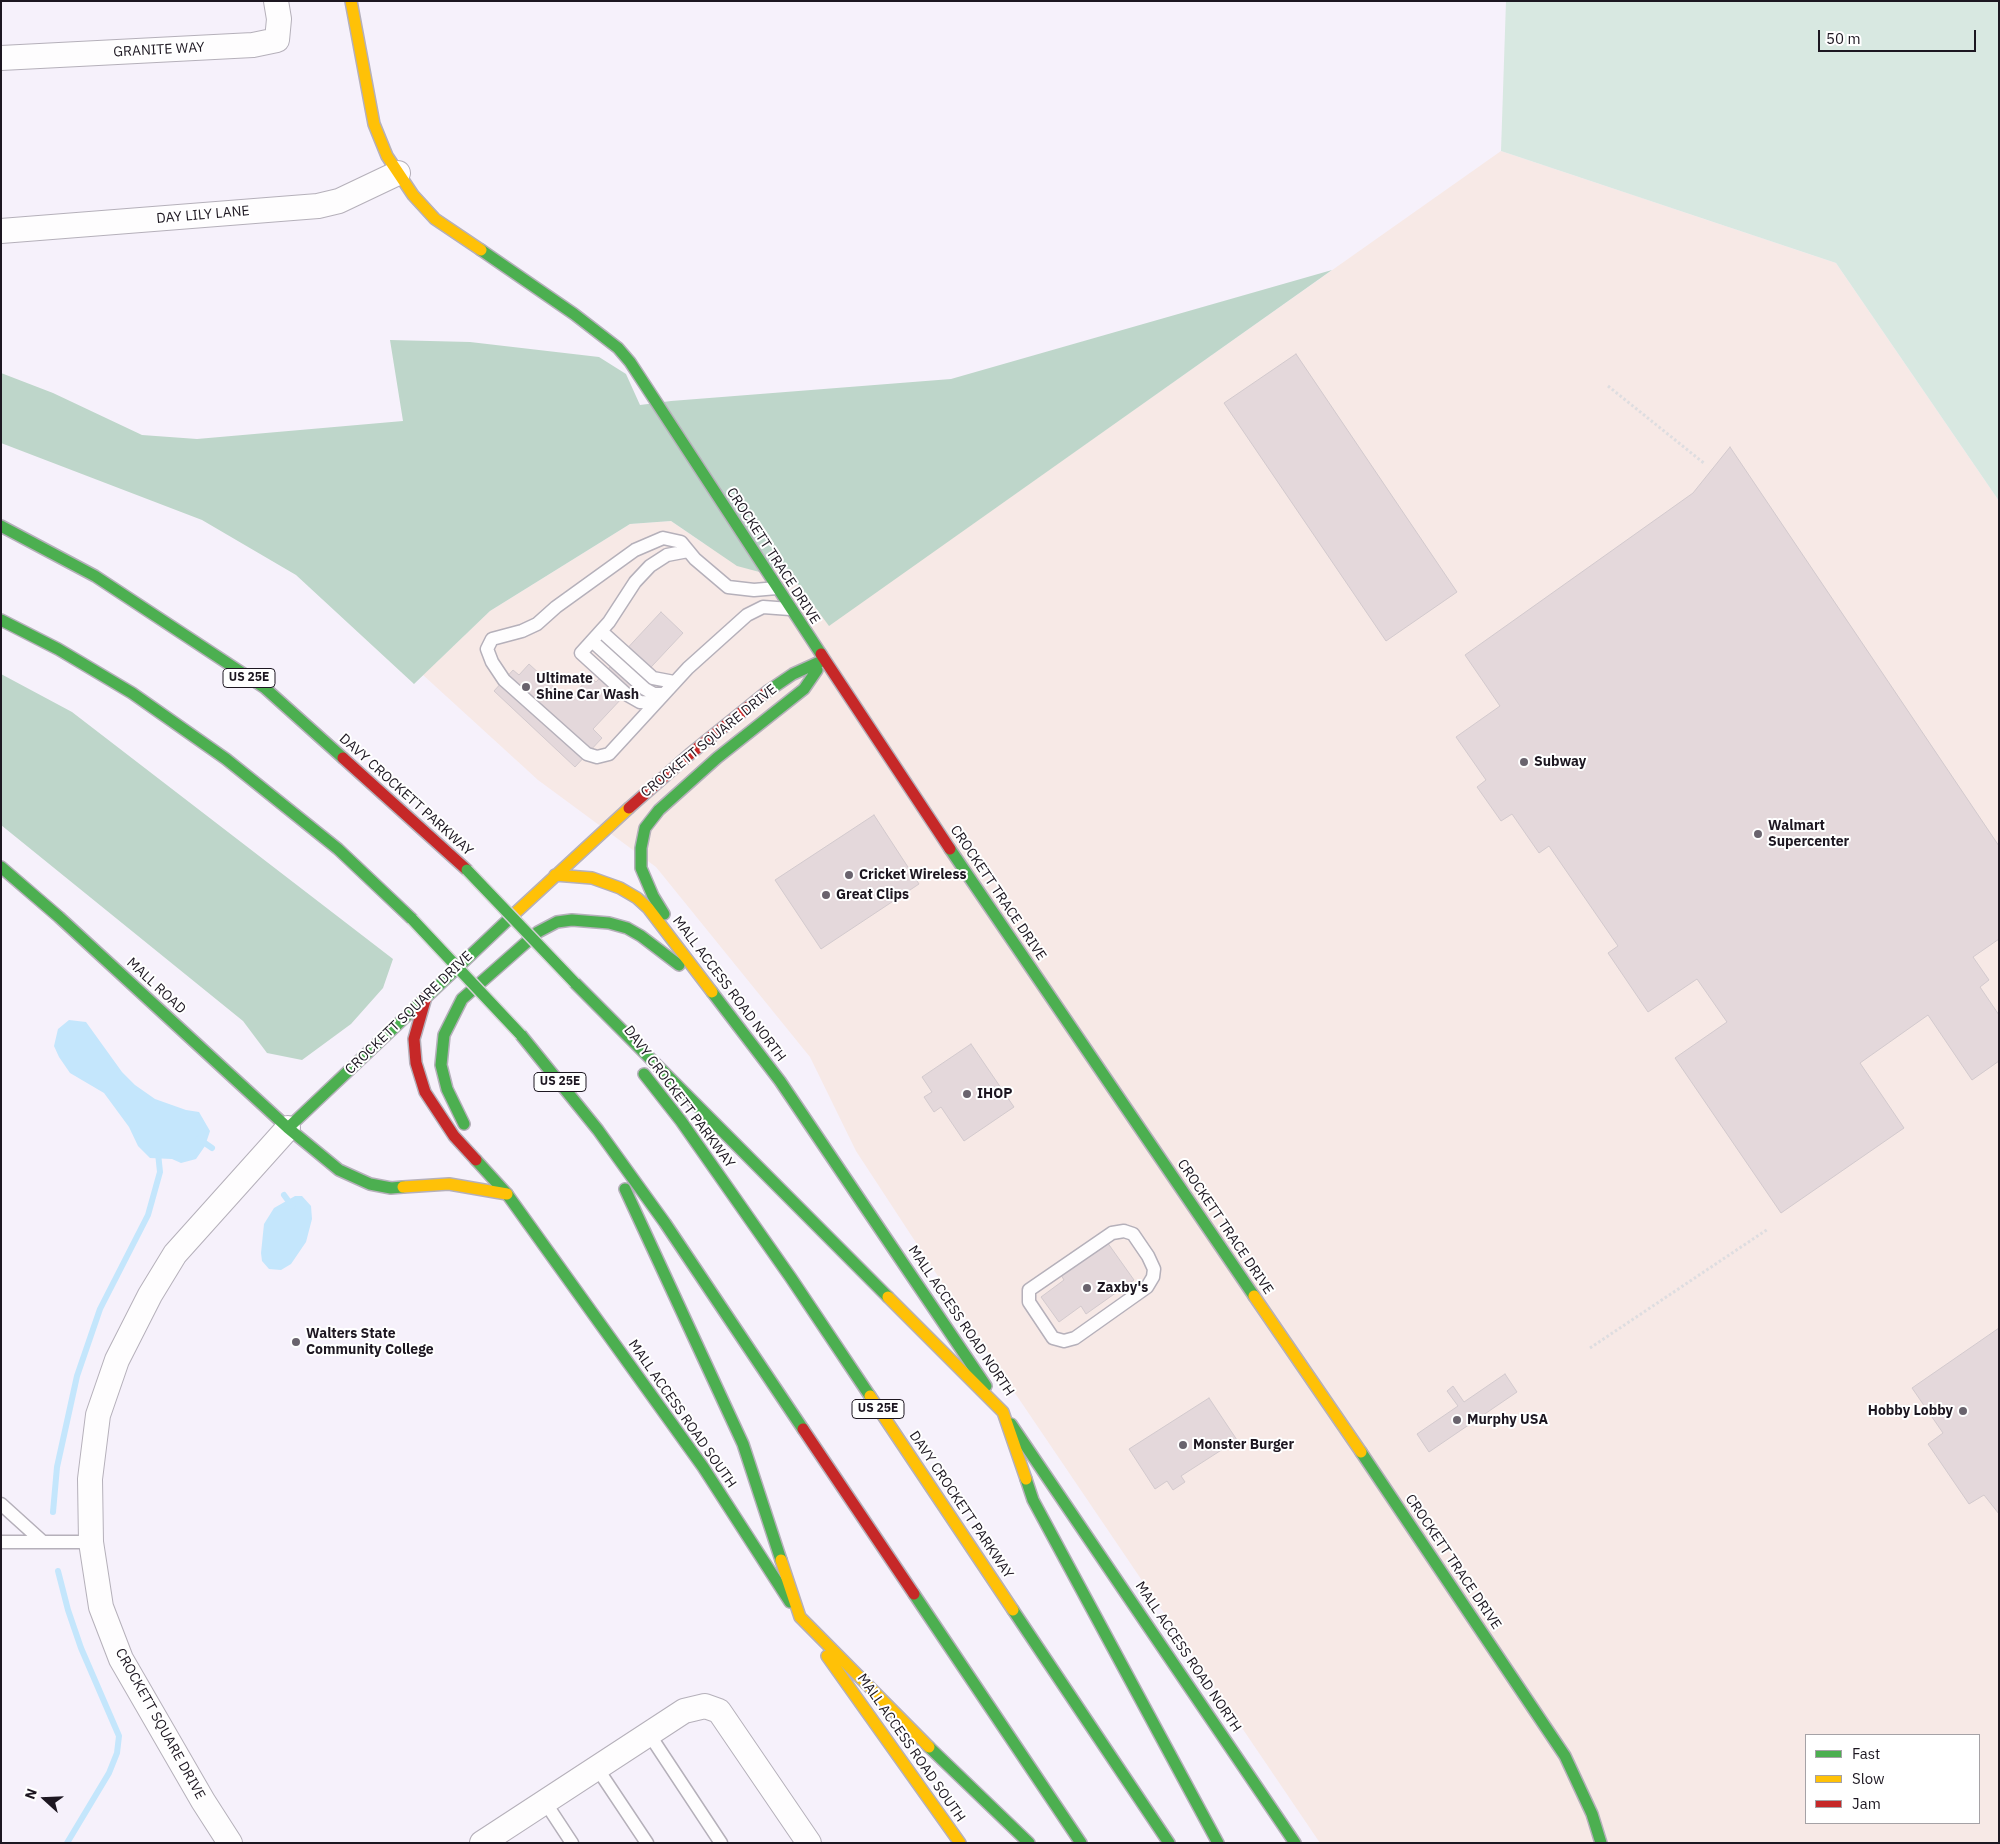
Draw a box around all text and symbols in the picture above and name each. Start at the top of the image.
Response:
scale bar [1820,20,1978,52]
text: 50 m [1826,29,1861,48]
street label: GRANITE WAY [113,39,205,61]
street label: DAY LILY LANE [156,203,250,227]
street label: CROCKETT TRACE DRIVE [723,485,823,627]
road number: US 25E [223,668,275,688]
place label: Ultimate Shine Car Wash [536,671,639,704]
marker: Ultimate Shine Car Wash [520,681,532,693]
street label: CROCKETT SQUARE DRIVE [638,681,780,801]
street label: DAVY CROCKETT PARKWAY [336,731,476,859]
place label: Subway [1534,754,1586,770]
marker: Subway [1518,756,1530,768]
place label: Walmart Supercenter [1768,818,1849,850]
street label: CROCKETT TRACE DRIVE [946,822,1050,964]
marker: Walmart Supercenter [1752,828,1764,840]
place label: Cricket Wireless [859,867,966,883]
marker: Cricket Wireless [843,869,855,881]
place label: Great Clips [836,887,909,903]
marker: Great Clips [820,889,832,901]
street label: MALL ACCESS ROAD NORTH [669,913,789,1065]
street label: CROCKETT SQUARE DRIVE [342,948,476,1078]
street label: MALL ROAD [123,954,189,1018]
street label: DAVY CROCKETT PARKWAY [620,1022,738,1172]
road number: US 25E [534,1072,586,1092]
place label: IHOP [977,1086,1012,1102]
marker: IHOP [961,1088,973,1100]
street label: CROCKETT TRACE DRIVE [1173,1156,1277,1298]
street label: MALL ACCESS ROAD NORTH [904,1243,1018,1399]
place label: Zaxby's [1097,1280,1148,1296]
marker: Zaxby's [1081,1282,1093,1294]
place label: Walters State Community College [306,1326,434,1358]
marker: Walters State Community College [290,1336,302,1348]
street label: MALL ACCESS ROAD SOUTH [624,1337,740,1491]
road number: US 25E [852,1400,904,1418]
place label: Hobby Lobby [1868,1403,1953,1419]
marker: Hobby Lobby [1957,1405,1969,1417]
place label: Murphy USA [1467,1412,1548,1428]
marker: Murphy USA [1451,1414,1463,1426]
street label: DAVY CROCKETT PARKWAY [905,1428,1017,1582]
place label: Monster Burger [1193,1437,1294,1453]
marker: Monster Burger [1177,1439,1189,1451]
street label: CROCKETT TRACE DRIVE [1401,1491,1505,1633]
street label: MALL ACCESS ROAD NORTH [1131,1579,1245,1735]
street label: CROCKETT SQUARE DRIVE [111,1645,209,1803]
street label: MALL ACCESS ROAD SOUTH [853,1671,969,1825]
legend [1805,1734,1980,1824]
text: Fast [1852,1744,1880,1763]
text: Slow [1852,1769,1885,1788]
north arrow [20,1774,70,1824]
text: N [21,1786,41,1802]
text: Jam [1852,1794,1881,1813]

